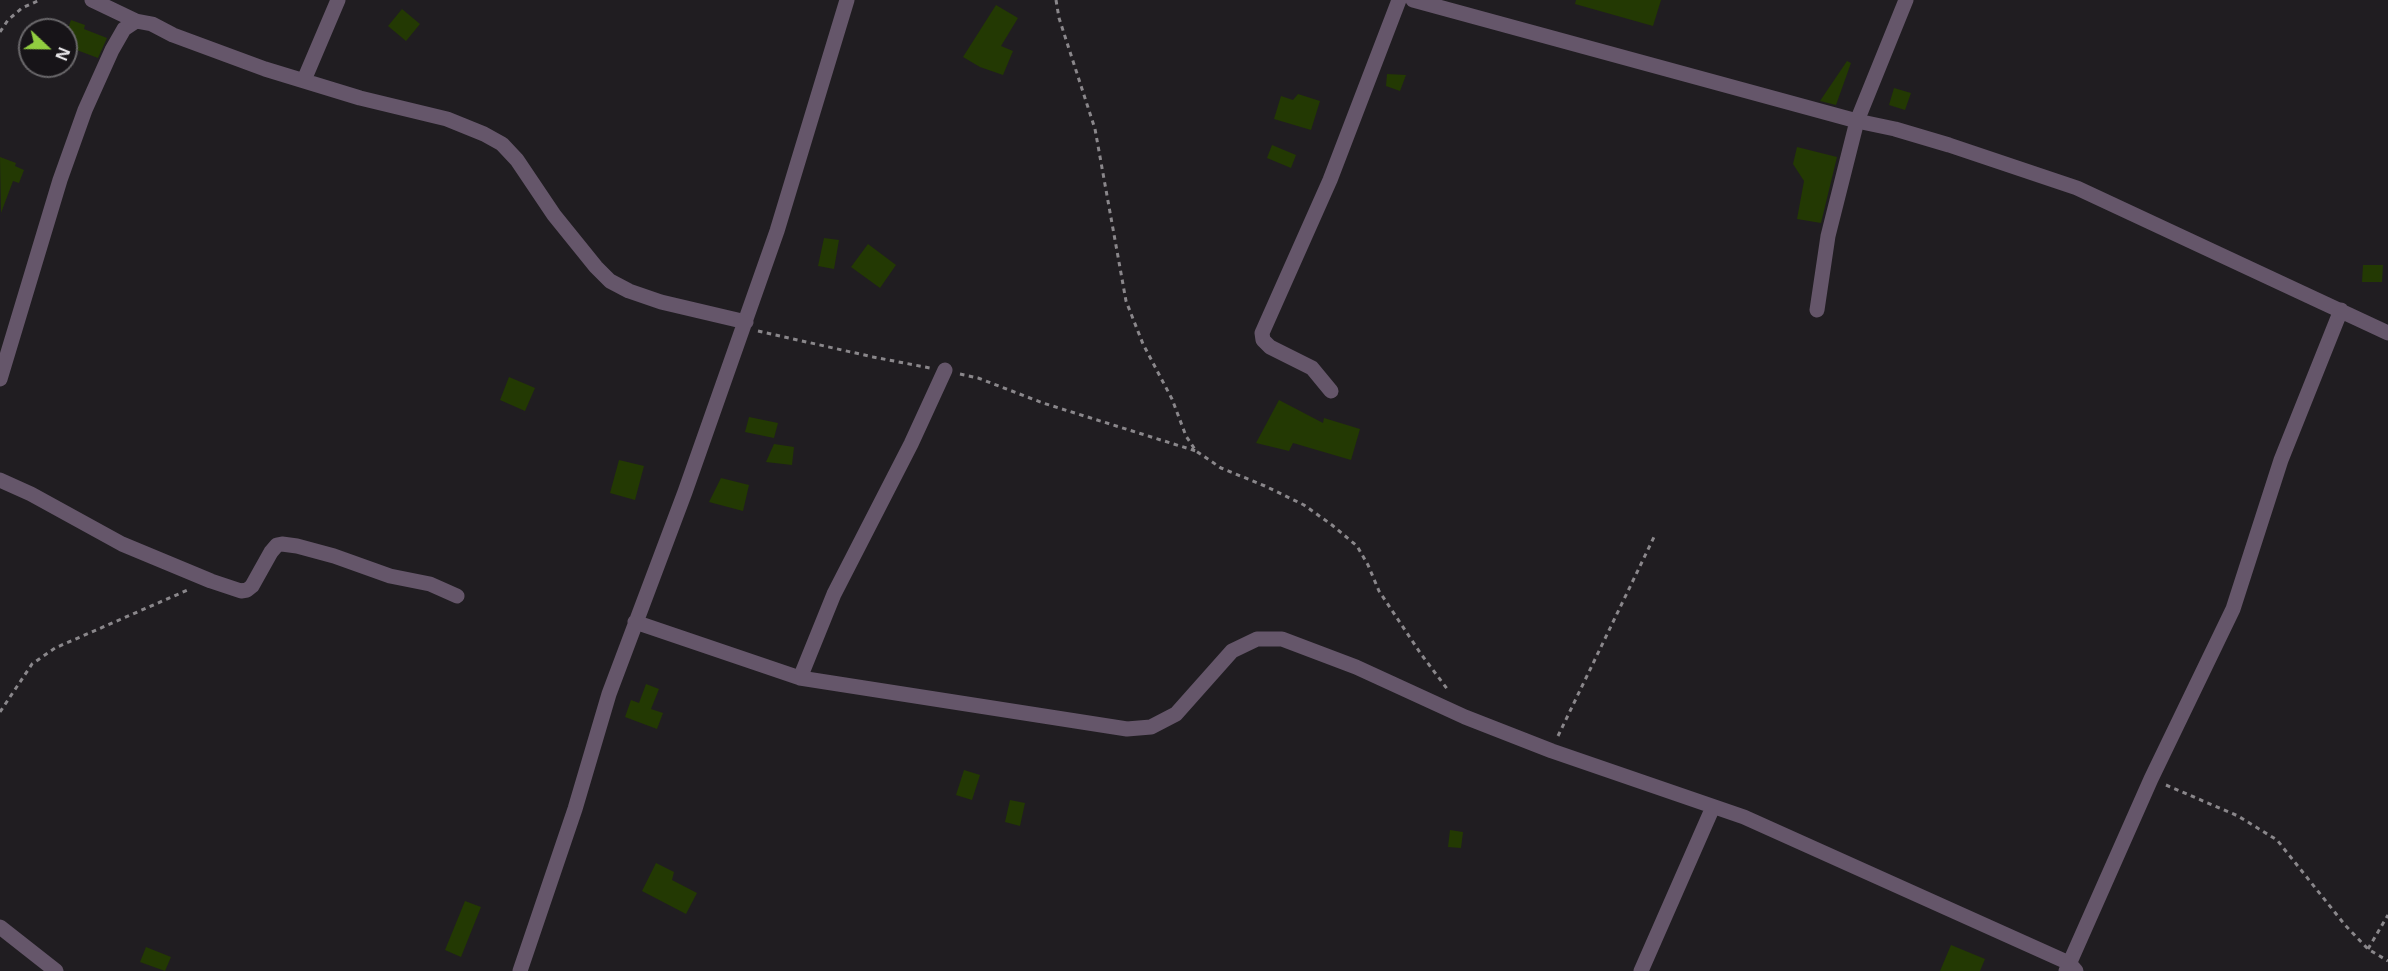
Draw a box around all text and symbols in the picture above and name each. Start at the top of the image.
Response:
north arrow [18,18,78,78]
text: N [50,44,75,64]

